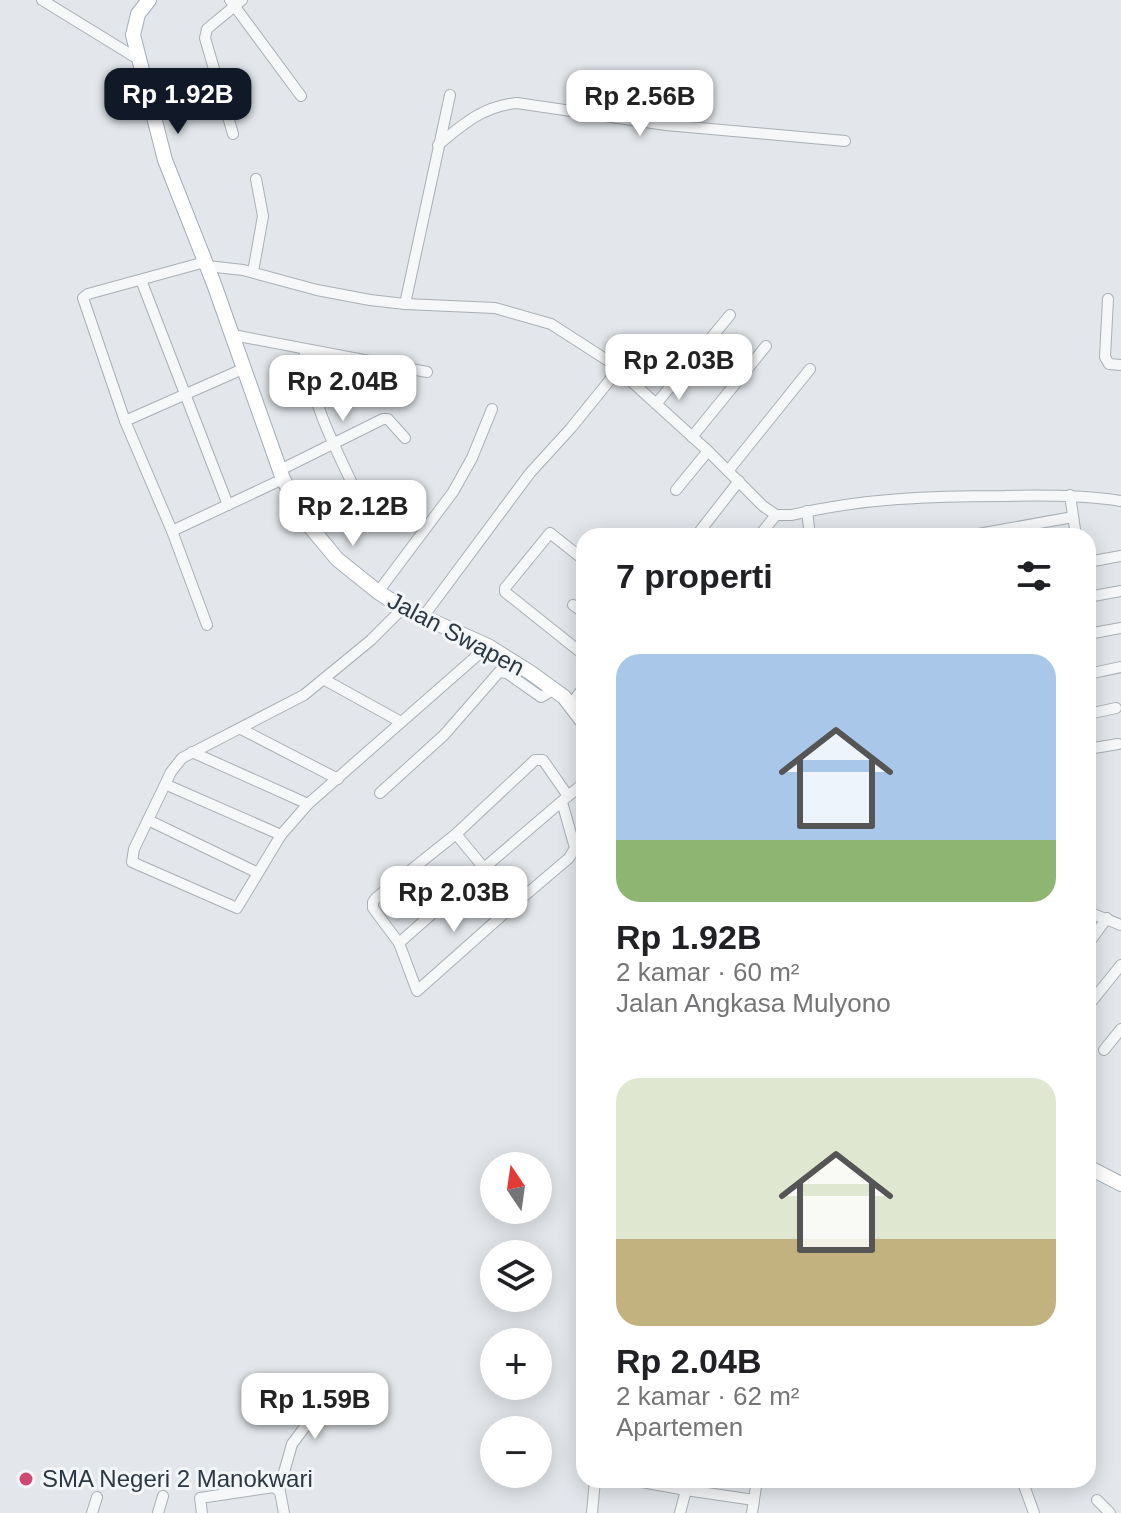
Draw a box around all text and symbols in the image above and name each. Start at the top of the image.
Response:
pin: Rp 1.92B [95,68,261,136]
pin: Rp 2.56B [557,70,723,138]
text: Rp 1.92B [122,79,234,109]
text: Rp 2.56B [584,81,696,111]
pin: Rp 2.03B [596,334,762,402]
text: Rp 2.03B [623,345,735,375]
pin: Rp 2.04B [260,355,426,423]
text: Rp 2.04B [287,366,399,396]
pin: Rp 2.12B [270,480,436,548]
text: Rp 2.12B [297,491,409,521]
icon: filters [1012,554,1056,598]
text: 7 properti [616,557,773,595]
street label: Jalan Swapen [383,586,529,681]
icon: home [764,706,908,850]
pin: Rp 2.03B [371,866,537,934]
text: Rp 2.03B [398,877,510,907]
text: Rp 1.92B [616,918,762,956]
text: 2 kamar · 60 m² [616,957,800,987]
text: Jalan Angkasa Mulyono [616,988,891,1018]
icon: home [764,1130,908,1274]
north arrow [480,1152,552,1224]
map controls [480,1152,552,1488]
button: layers [480,1240,552,1312]
button: + [480,1328,552,1400]
text: Rp 2.04B [616,1342,762,1380]
pin: Rp 1.59B [232,1373,398,1441]
text: 2 kamar · 62 m² [616,1381,800,1411]
text: Rp 1.59B [259,1384,371,1414]
text: Apartemen [616,1412,743,1442]
button: − [480,1416,552,1488]
place label: SMA Negeri 2 Manokwari [42,1465,313,1492]
marker: SMA Negeri 2 Manokwari [17,1470,35,1488]

